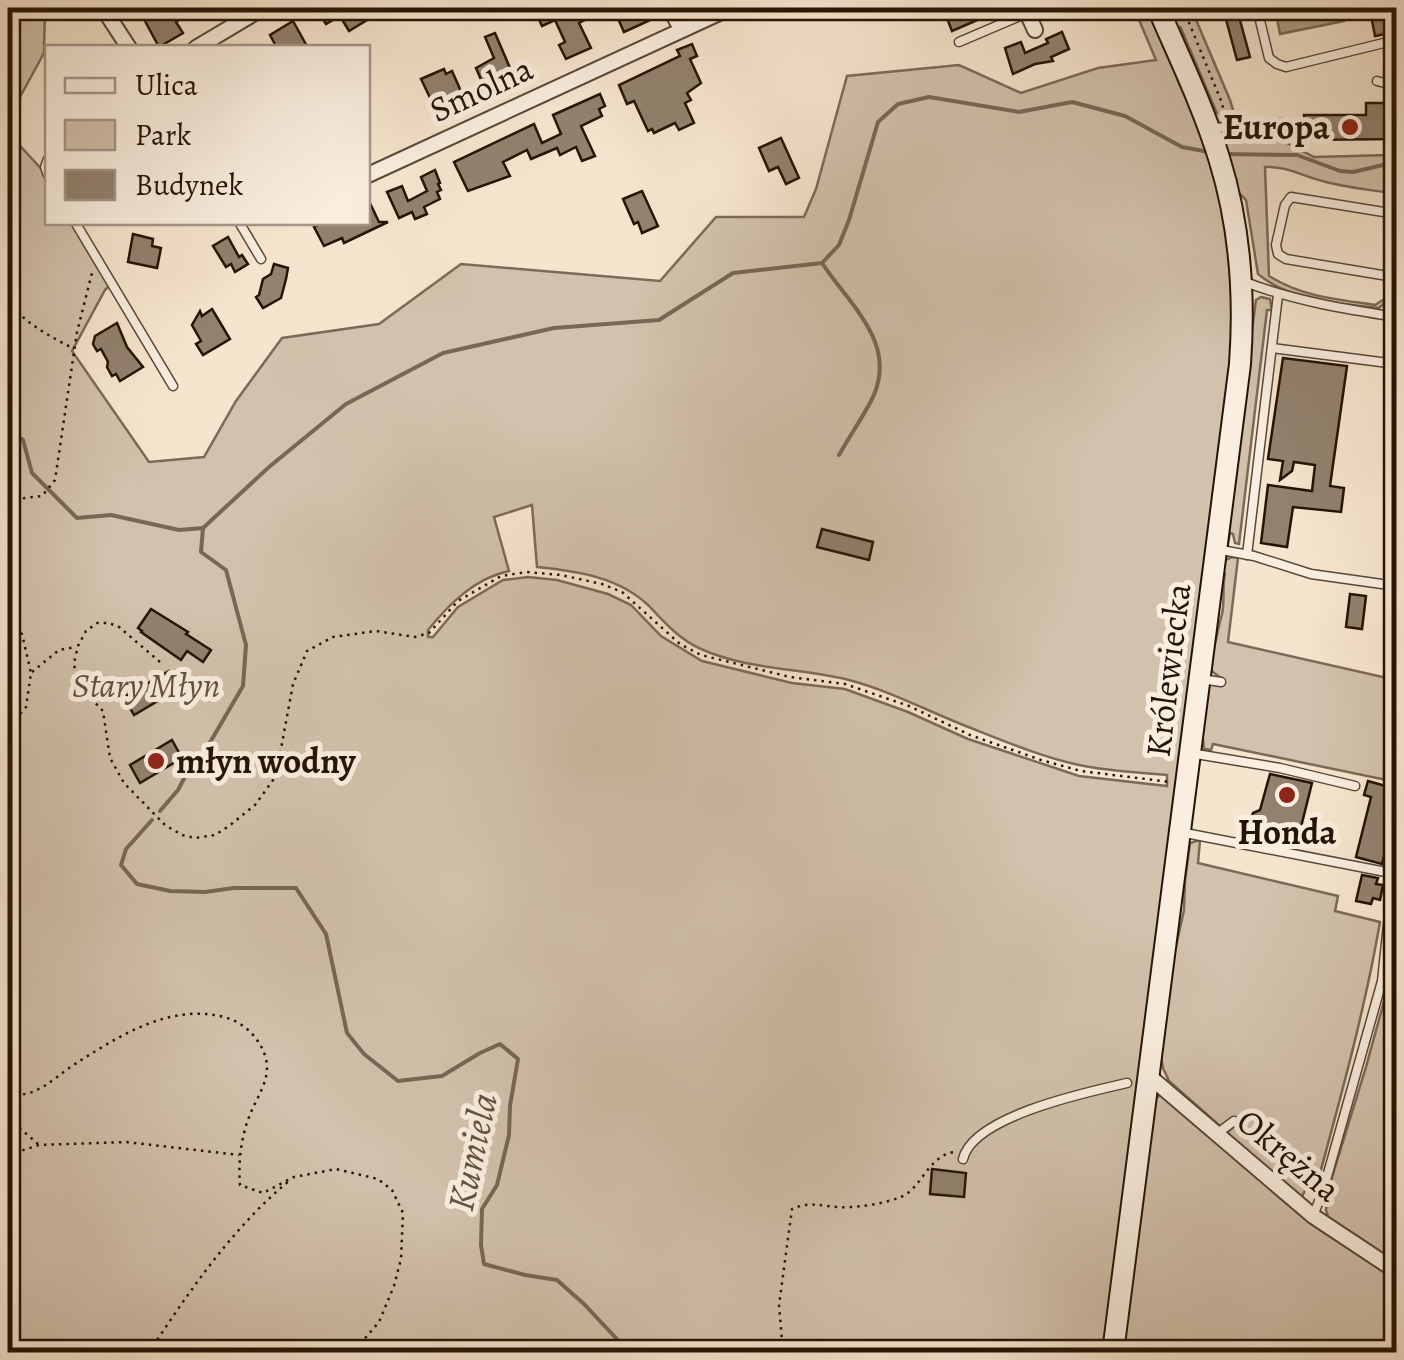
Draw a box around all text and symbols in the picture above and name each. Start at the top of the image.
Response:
street label: Smolna [422,44,541,134]
legend [45,45,370,225]
text: Ulica [135,65,198,105]
place label: Europa [1223,103,1330,151]
text: Park [135,115,191,155]
marker: Europa [1339,116,1361,138]
text: Budynek [135,165,244,205]
street label: Królewiecka [1134,580,1203,760]
park label: Stary Młyn [72,661,220,709]
place label: młyn wodny [176,737,356,785]
marker: młyn wodny [145,750,167,772]
marker: Honda [1276,784,1298,806]
place label: Honda [1238,808,1337,856]
water label: Kumiela [434,1088,510,1216]
street label: Okrężna [1227,1097,1352,1213]

